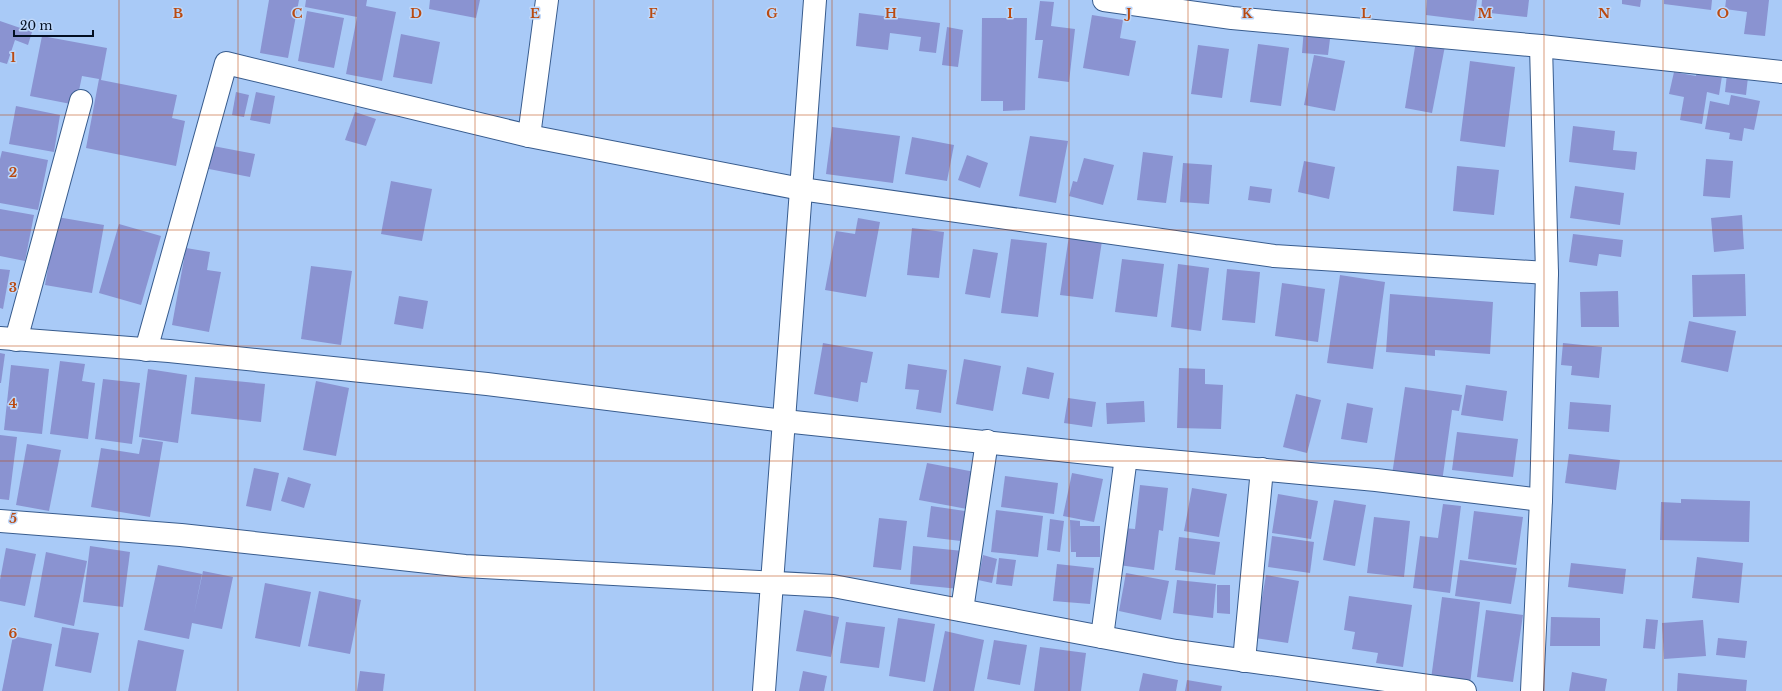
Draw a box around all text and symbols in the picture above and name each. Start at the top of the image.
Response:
text: B [173,5,183,22]
text: C [292,5,303,22]
text: D [410,5,422,22]
text: E [530,5,540,22]
text: F [649,5,658,22]
text: G [766,5,778,22]
text: H [885,5,897,22]
text: I [1007,5,1013,22]
text: J [1123,5,1132,22]
text: K [1242,5,1253,22]
text: L [1361,5,1371,22]
text: M [1478,5,1493,22]
text: N [1598,5,1610,22]
text: O [1717,5,1729,22]
scale bar [14,12,93,38]
text: 20 m [20,18,52,33]
text: 1 [10,49,16,66]
text: 2 [9,164,17,181]
text: 3 [9,279,17,296]
text: 4 [9,395,18,412]
text: 5 [9,510,17,527]
text: 6 [9,625,18,642]

